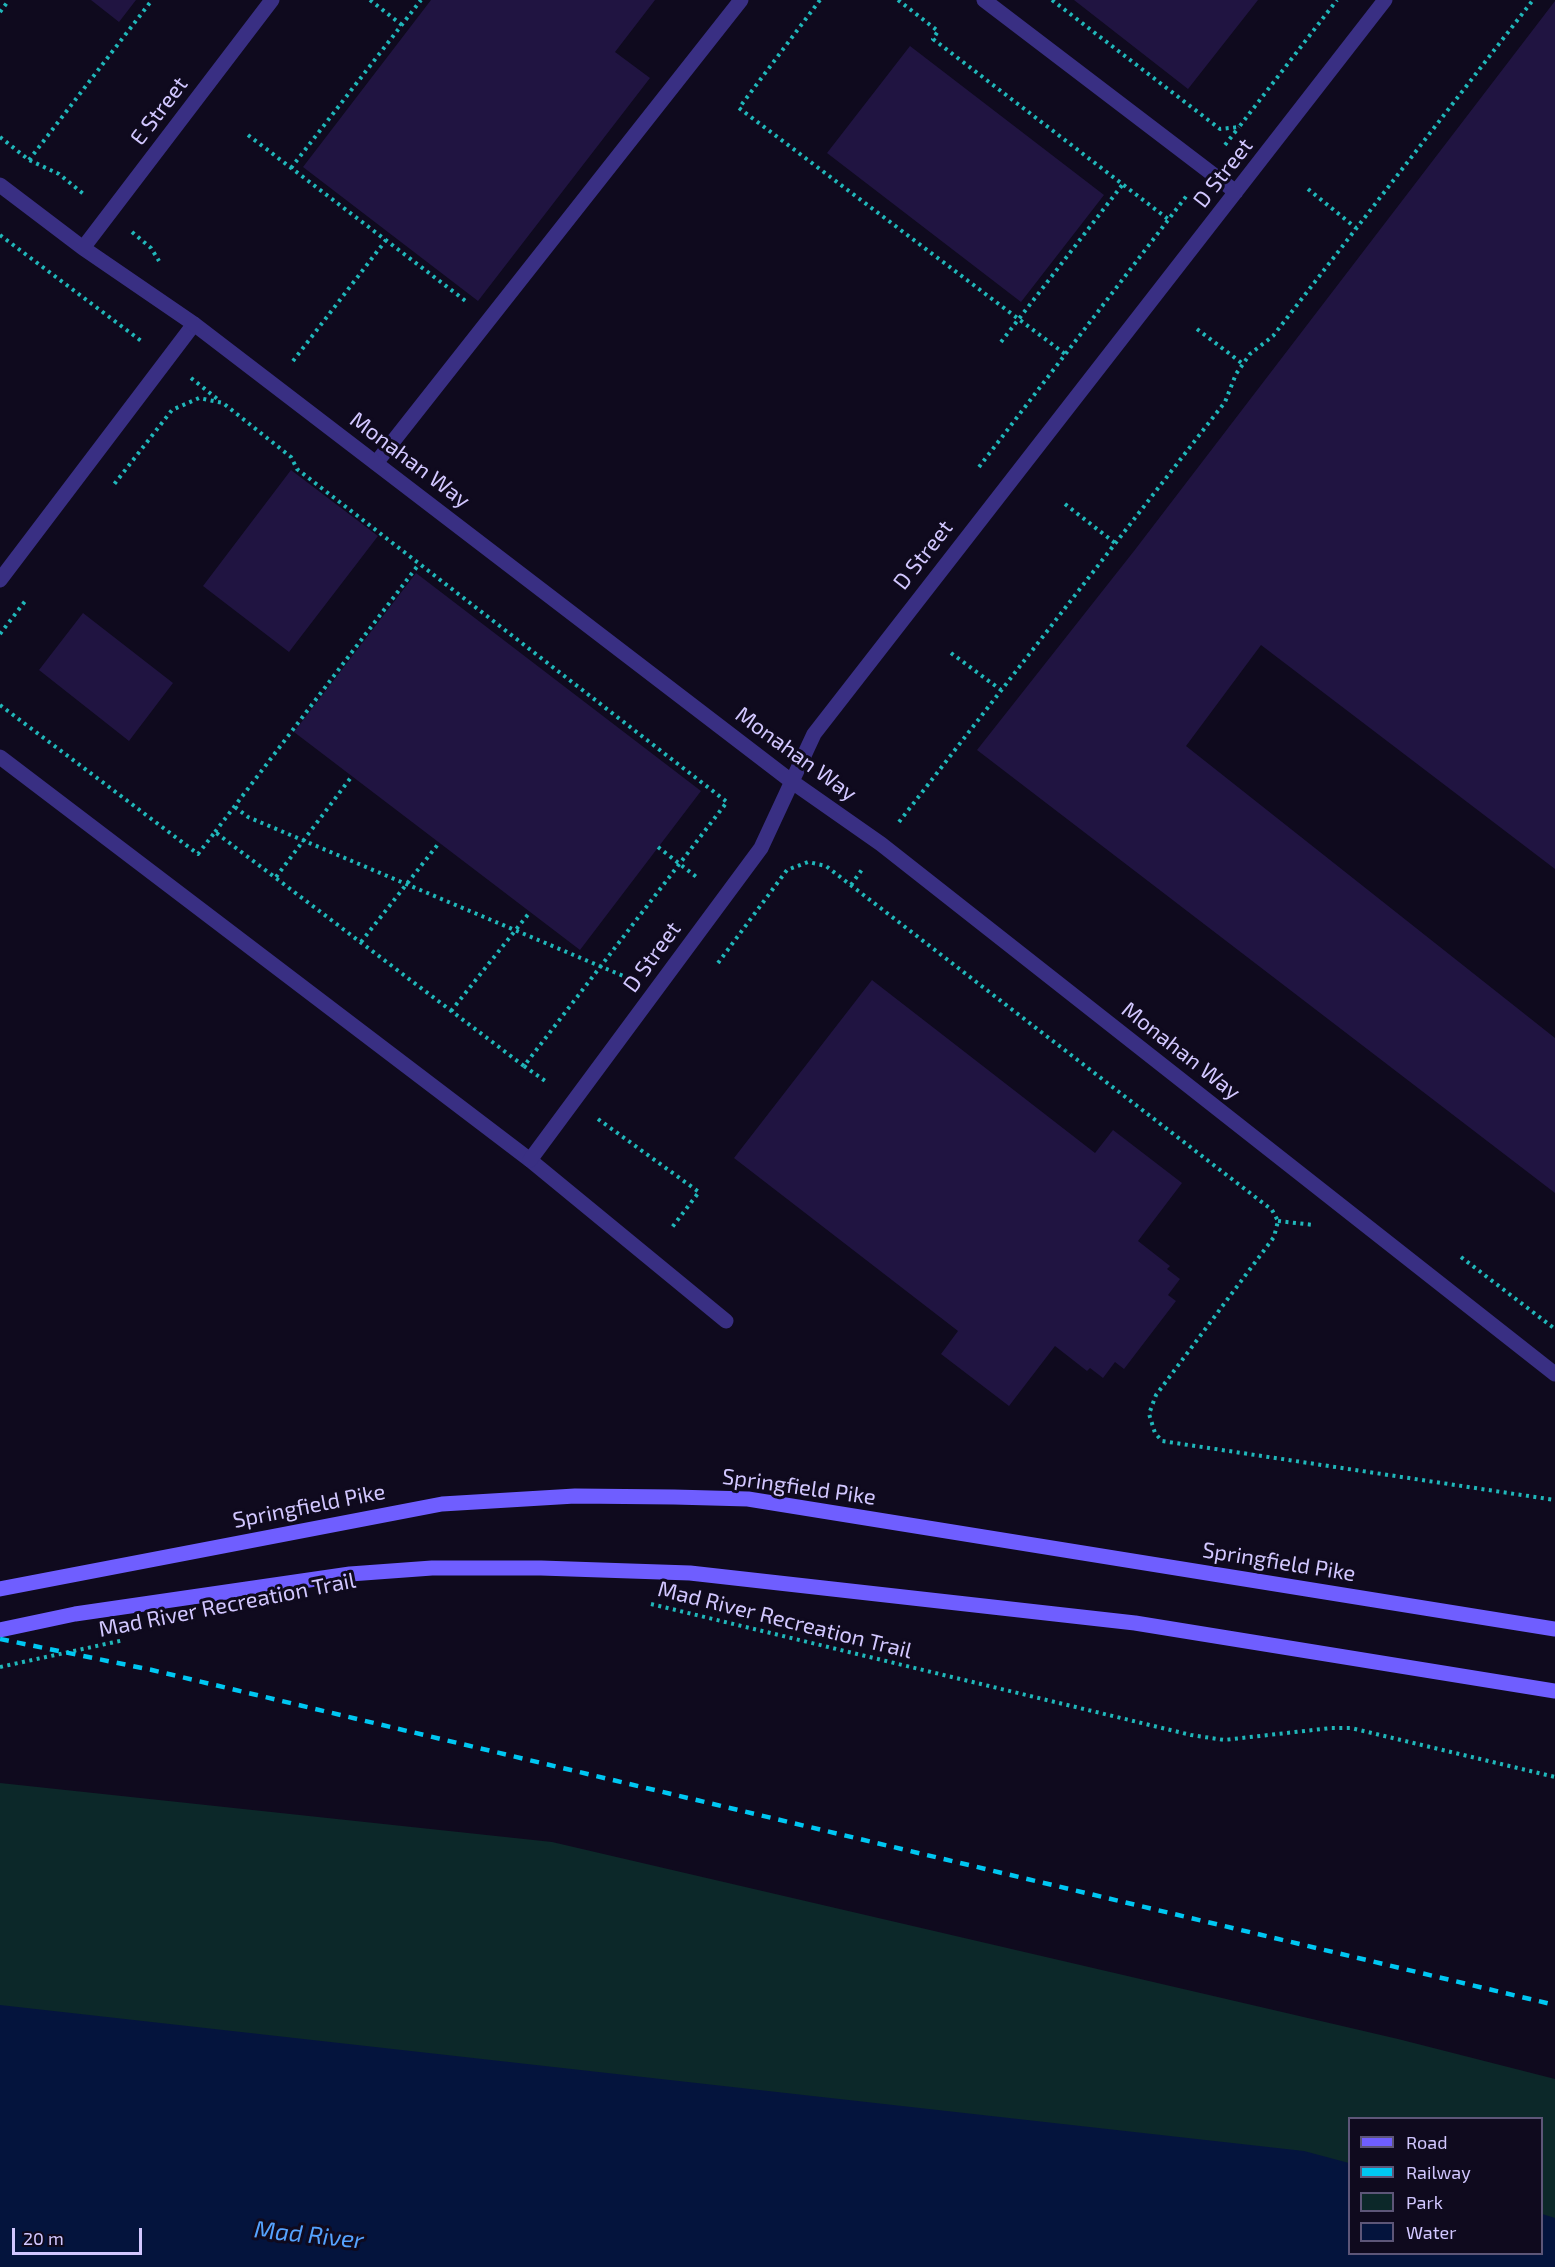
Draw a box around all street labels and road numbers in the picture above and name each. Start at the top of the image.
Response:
street label: E Street [125,72,193,150]
street label: D Street [1188,133,1258,213]
street label: Monahan Way [345,406,475,514]
street label: D Street [888,515,958,595]
street label: Monahan Way [730,701,862,807]
street label: D Street [618,917,686,997]
street label: Monahan Way [1116,996,1246,1106]
street label: Springfield Pike [721,1463,877,1511]
street label: Springfield Pike [231,1478,387,1534]
street label: Springfield Pike [1201,1537,1357,1587]
street label: Mad River Recreation Trail [96,1567,358,1643]
street label: Mad River Recreation Trail [655,1576,915,1664]

